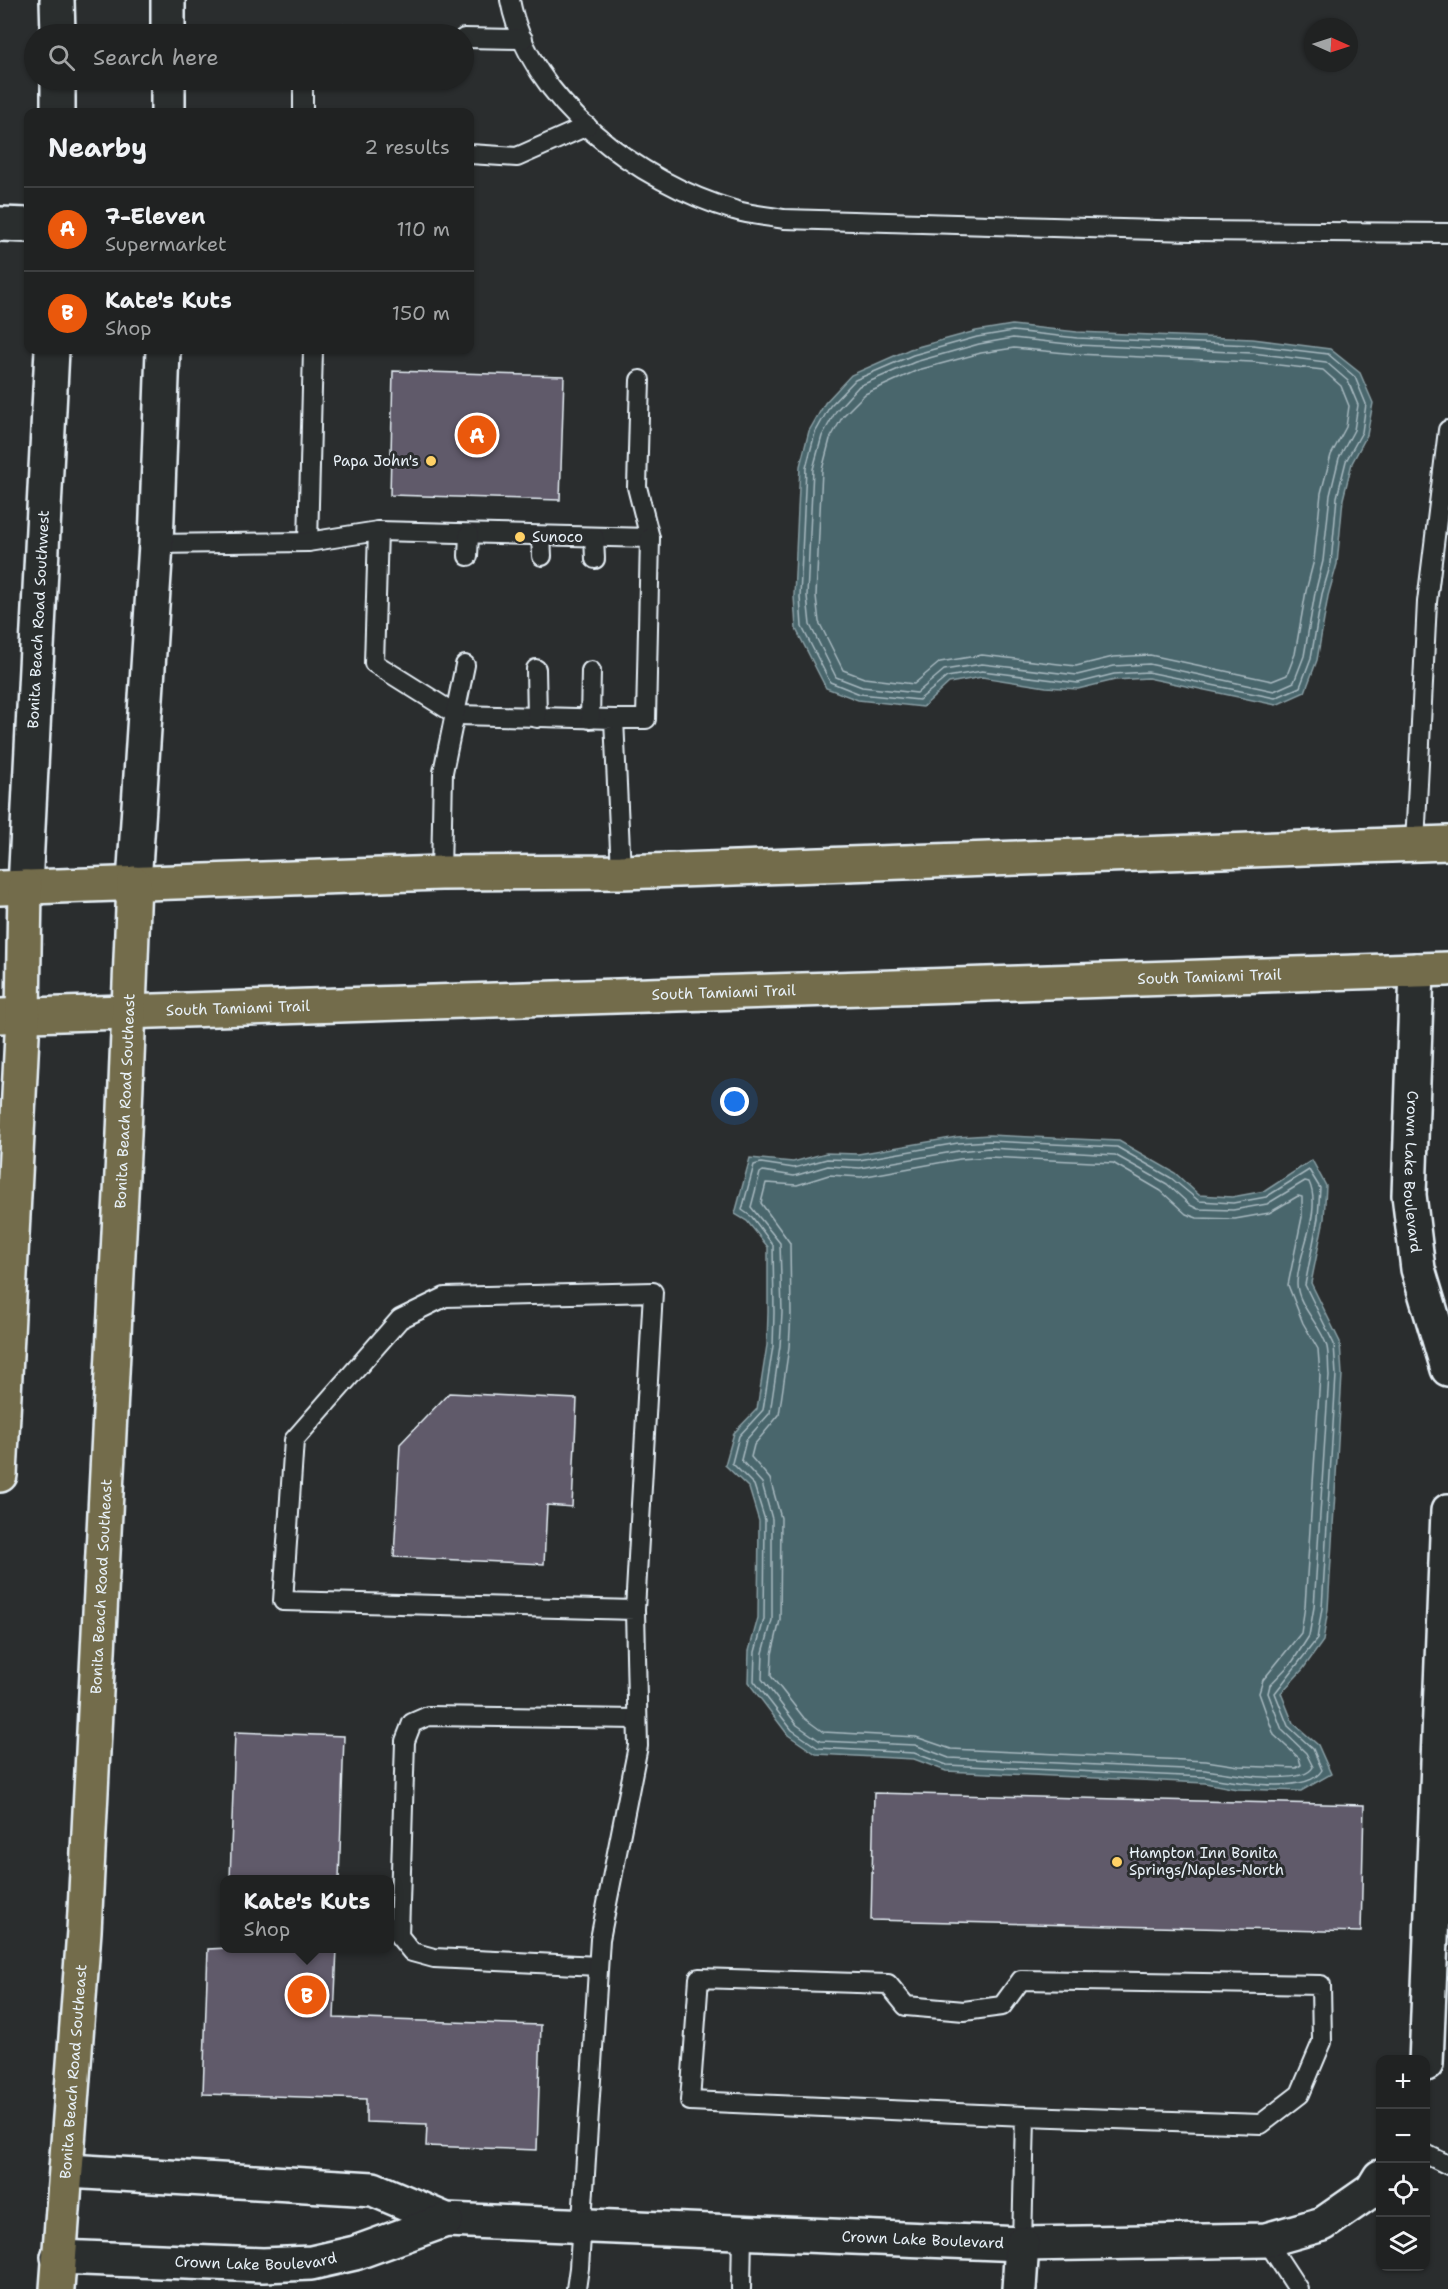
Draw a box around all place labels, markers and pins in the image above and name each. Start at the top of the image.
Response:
pin: A [458,412,496,458]
place label: Papa John's [333,451,419,471]
marker: Papa John's [424,454,438,468]
place label: Sunoco [532,527,583,547]
marker: Sunoco [513,530,527,544]
place label: Hampton Inn Bonita Springs/Naples-North [1129,1843,1284,1880]
marker: Hampton Inn Bonita Springs/Naples-North [1110,1855,1124,1869]
pin: B [288,1972,326,2018]

